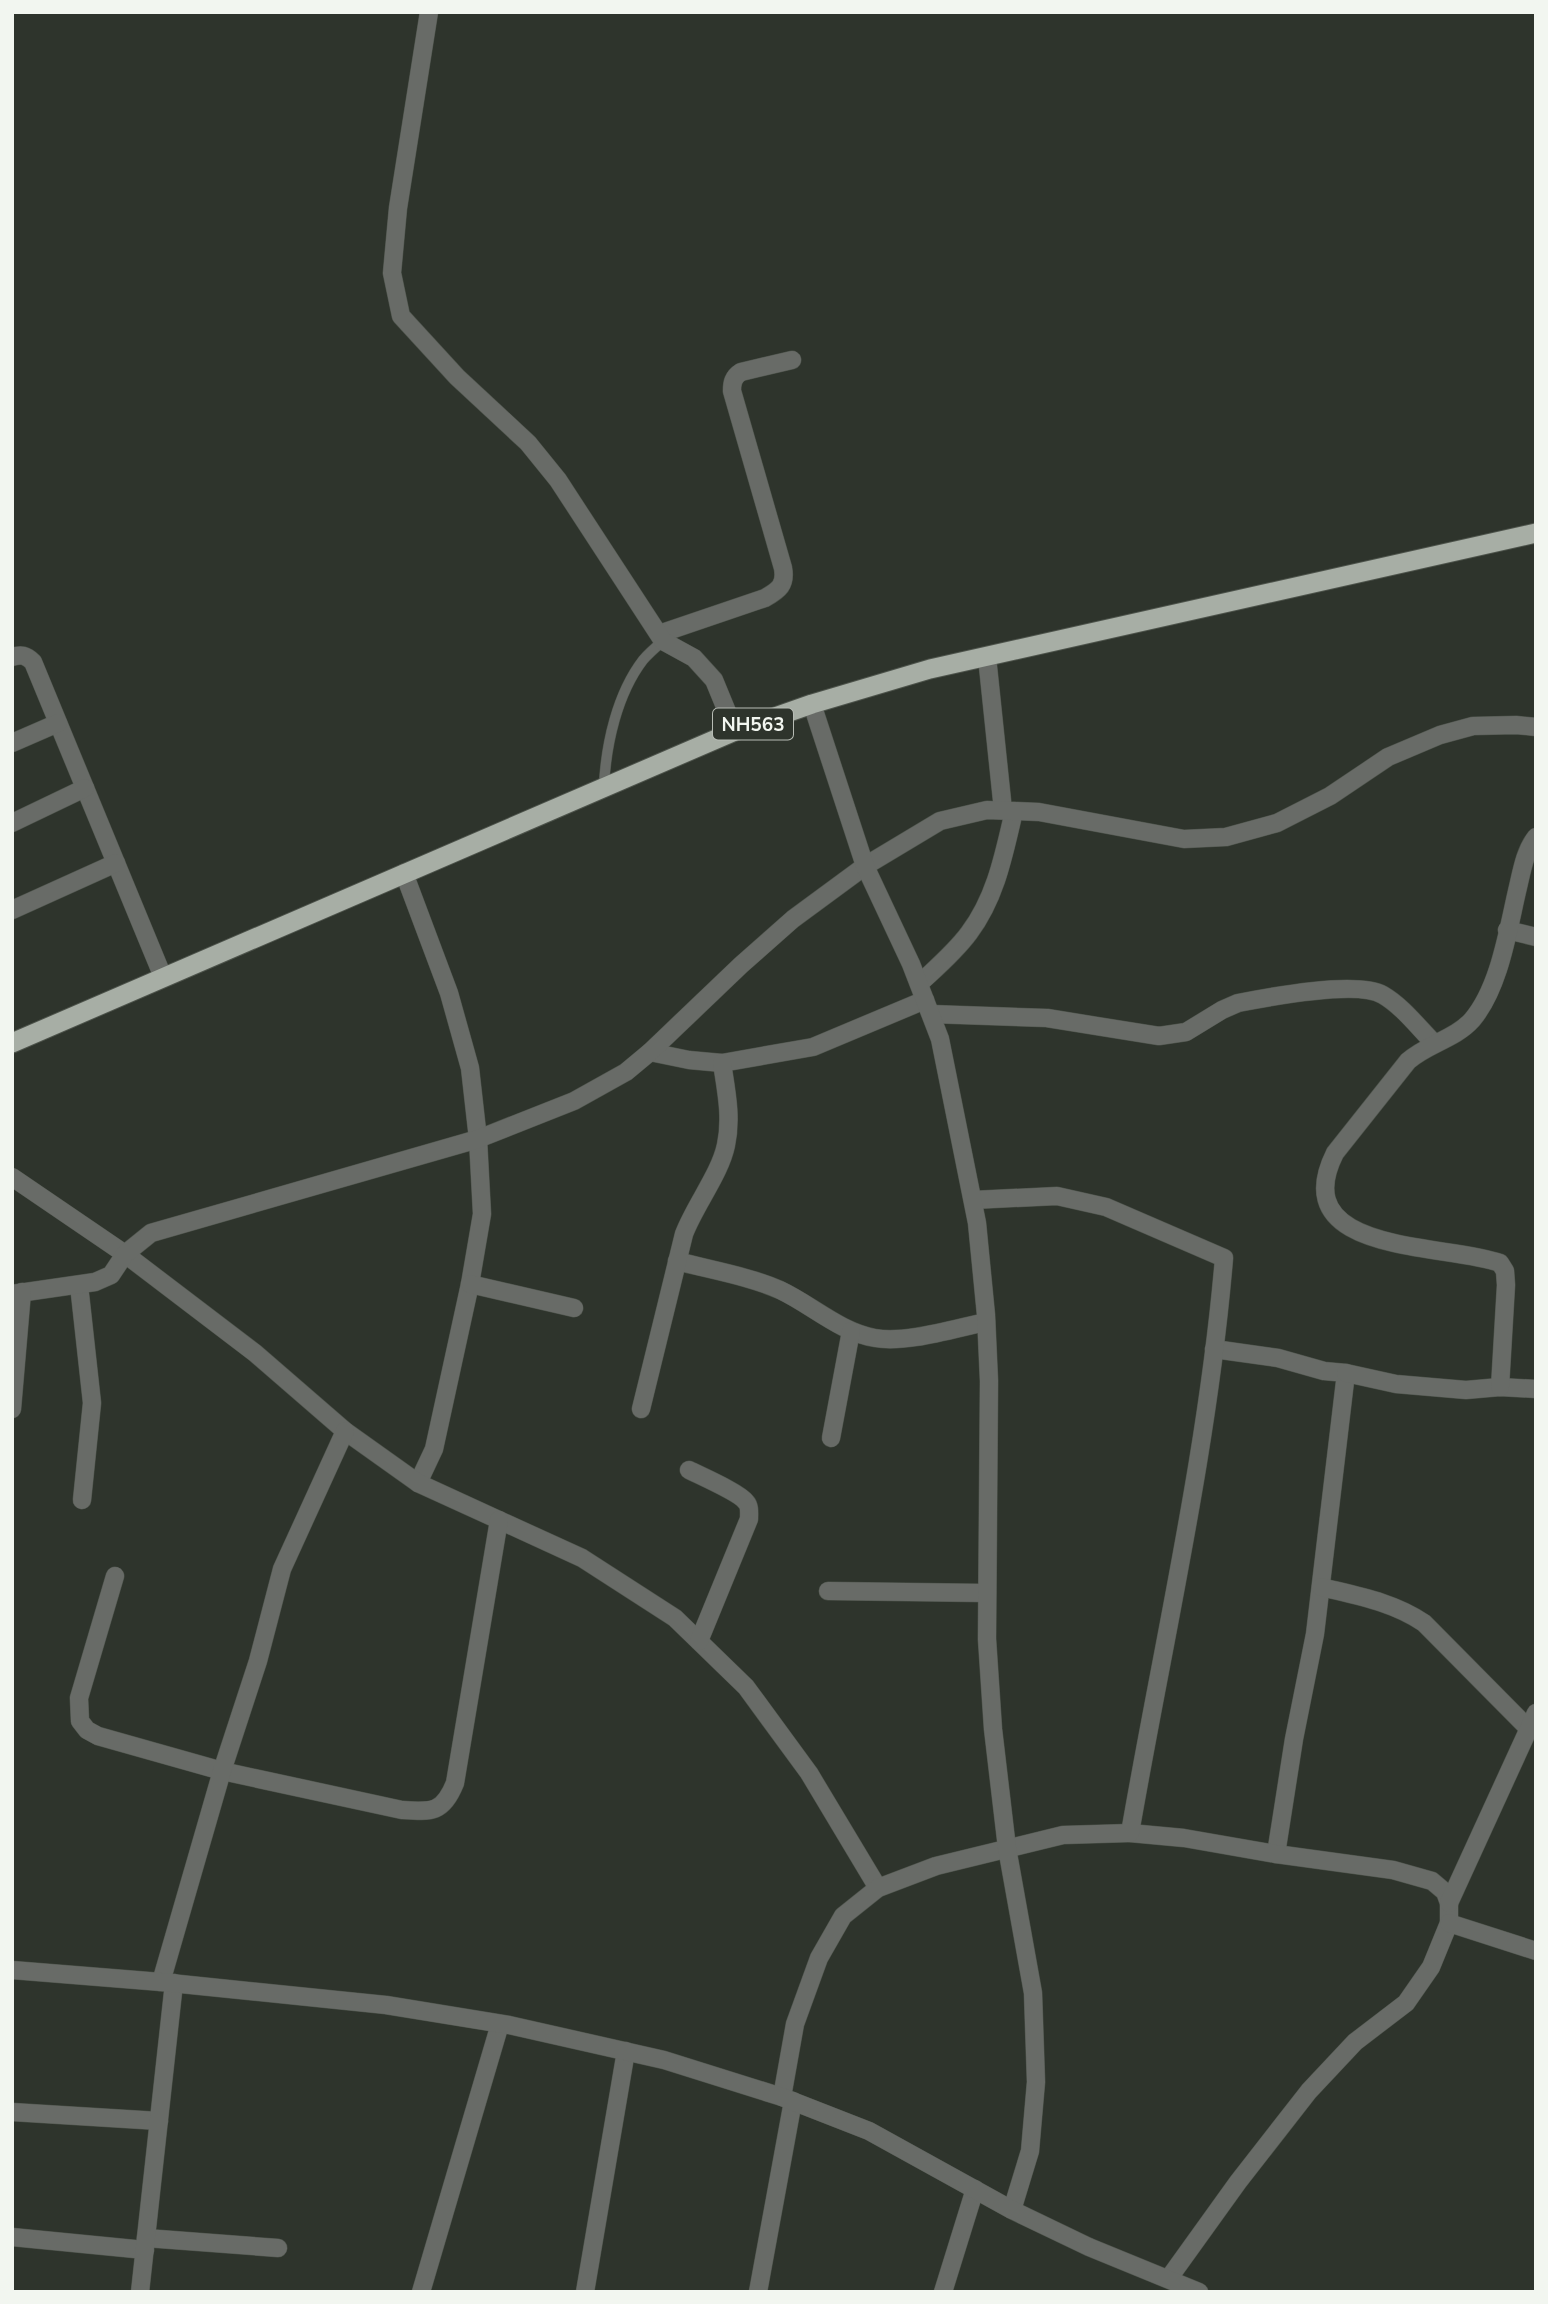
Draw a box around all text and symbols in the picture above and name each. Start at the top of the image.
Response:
road number: NH563 [713,708,793,740]

